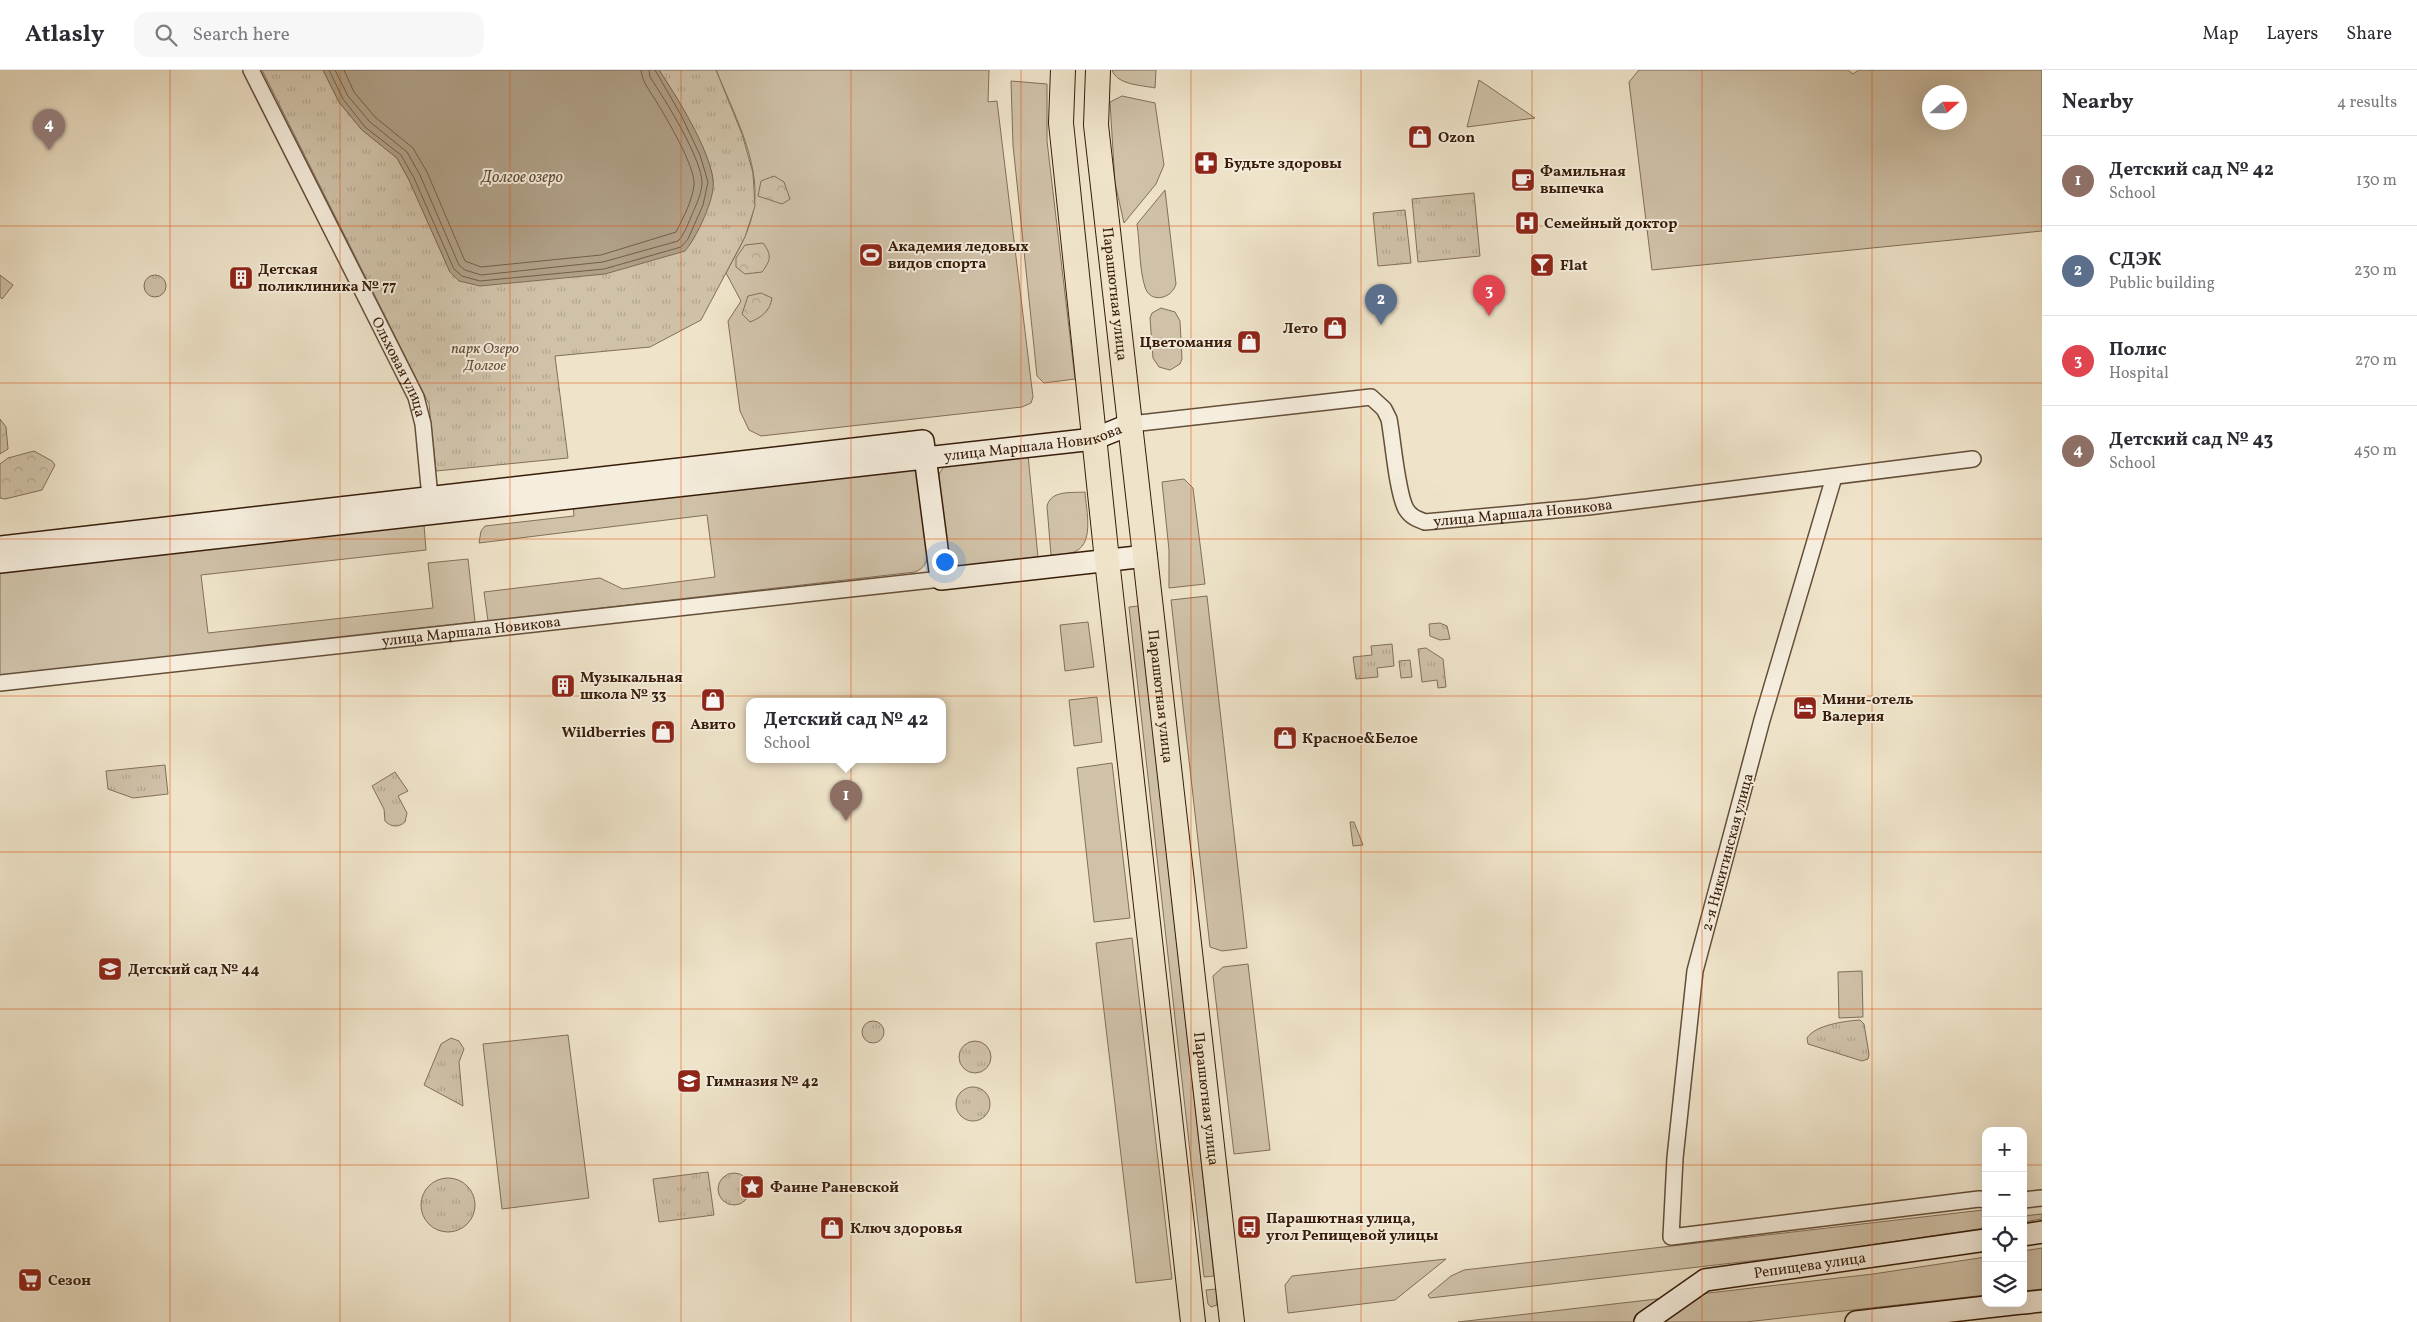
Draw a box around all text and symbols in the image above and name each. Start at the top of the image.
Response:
search box [134,12,484,57]
text: Atlasly [25,18,104,52]
icon: search [152,21,180,49]
text: Search here [192,22,290,48]
text: Map [2202,22,2238,47]
text: Layers [2266,22,2318,47]
text: Share [2346,22,2392,47]
north arrow [1922,85,1967,130]
text: Nearby [2062,88,2133,117]
text: 4 results [2337,92,2397,114]
pin: 4 [33,109,65,150]
shop icon: Ozon [1407,124,1433,150]
place label: Ozon [1438,128,1475,149]
pharmacy icon: Будьте здоровы [1193,150,1219,176]
place label: Будьте здоровы [1224,154,1342,175]
text: Детский сад № 42 [2109,157,2274,183]
place label: Фамильная выпечка [1540,162,1626,200]
water label: Долгое озеро [480,167,564,189]
cafe icon: Фамильная выпечка [1510,167,1536,193]
text: 1 [2075,170,2081,192]
text: 130 m [2356,170,2397,192]
text: School [2109,183,2156,205]
hospital icon: Семейный доктор [1514,210,1540,236]
place label: Семейный доктор [1544,214,1677,235]
street label: Парашютная улица [1096,226,1132,362]
place label: Академия ледовых видов спорта [888,237,1029,275]
sports icon: Академия ледовых видов спорта [858,242,884,268]
text: СДЭК [2109,247,2161,273]
bar icon: Flat [1529,252,1555,278]
place label: Flat [1560,256,1588,277]
place label: Детская поликлиника № 77 [258,260,397,298]
text: 2 [2074,260,2082,282]
text: 230 m [2354,260,2397,282]
building icon: Детская поликлиника № 77 [228,265,254,291]
text: Public building [2109,273,2215,295]
pin: 3 [1473,275,1505,316]
pin: 2 [1365,284,1397,325]
street label: Ольховая улица [365,314,430,420]
shop icon: Лето [1322,315,1348,341]
place label: Лето [1283,319,1318,340]
shop icon: Цветомания [1236,329,1262,355]
place label: Цветомания [1139,333,1232,354]
text: Полис [2109,337,2167,363]
park label: парк Озеро Долгое [451,339,519,377]
text: 3 [2074,350,2082,372]
text: 270 m [2355,350,2397,372]
text: Hospital [2109,363,2169,385]
street label: улица Маршала Новикова [943,420,1125,468]
text: Детский сад № 43 [2109,427,2273,453]
text: 4 [2073,440,2083,462]
text: 450 m [2354,440,2397,462]
text: School [2109,453,2156,475]
street label: улица Маршала Новикова [1432,495,1614,533]
your location [932,549,958,575]
street label: улица Маршала Новикова [381,612,562,653]
street label: Парашютная улица [1141,629,1177,764]
place label: Музыкальная школа № 33 [580,668,683,706]
building icon: Музыкальная школа № 33 [550,673,576,699]
shop icon: Авито [700,687,726,713]
place label: Мини-отель Валерия [1822,690,1914,728]
hotel icon: Мини-отель Валерия [1792,695,1818,721]
popup [746,698,946,763]
text: Детский сад № 42 [764,707,928,733]
place label: Авито [690,715,736,736]
shop icon: Wildberries [650,719,676,745]
place label: Wildberries [561,723,646,744]
shop icon: Красное&Белое [1272,725,1298,751]
place label: Красное&Белое [1302,729,1418,750]
text: School [764,733,810,755]
street label: 2-я Никитинская улица [1697,771,1760,934]
pin: 1 [830,780,862,821]
school or university icon: Детский сад № 44 [97,956,123,982]
place label: Детский сад № 44 [128,960,260,981]
street label: Парашютная улица [1187,1031,1223,1167]
school or university icon: Гимназия № 42 [676,1068,702,1094]
place label: Гимназия № 42 [706,1072,819,1093]
map controls [1982,1127,2027,1307]
button: + [1982,1127,2027,1172]
button: − [1982,1172,2027,1217]
place icon: Фаине Раневской [739,1174,765,1200]
place label: Фаине Раневской [770,1178,899,1199]
place label: Парашютная улица, угол Репищевой улицы [1266,1209,1439,1247]
bus stop icon: Парашютная улица, угол Репищевой улицы [1236,1214,1262,1240]
shop icon: Ключ здоровья [819,1215,845,1241]
button: locate [1982,1217,2027,1262]
place label: Ключ здоровья [850,1219,963,1240]
street label: Репищева улица [1752,1248,1867,1285]
button: layers [1982,1262,2027,1307]
supermarket icon: Сезон [17,1267,43,1293]
place label: Сезон [48,1271,91,1292]

